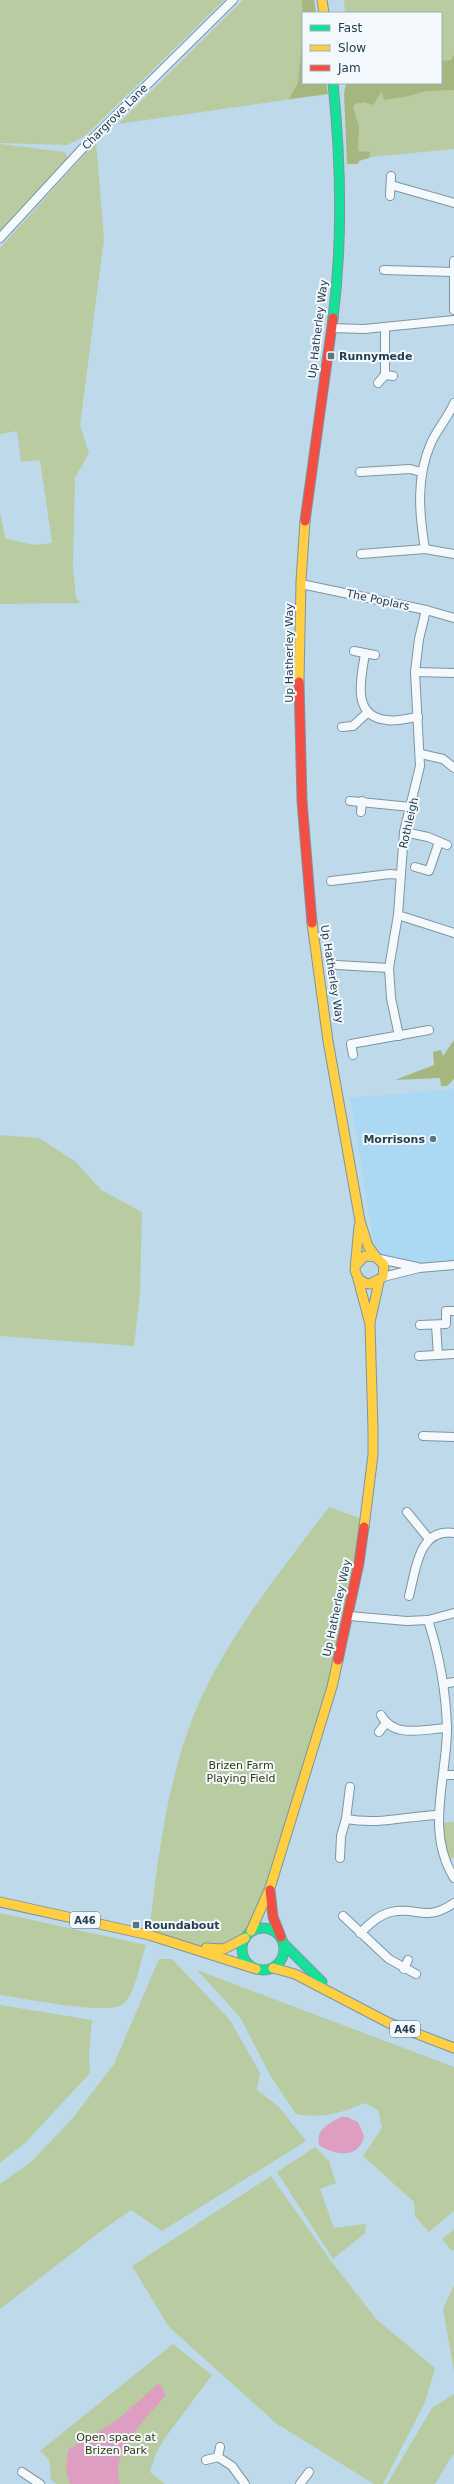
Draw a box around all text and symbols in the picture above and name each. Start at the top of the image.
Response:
legend [302,12,442,84]
text: Fast [338,21,362,35]
text: Slow [338,41,366,55]
text: Jam [337,61,361,75]
street label: Chargrove Lane [80,81,151,152]
street label: Up Hatherley Way [305,278,331,379]
place label: Runnymede [339,350,412,363]
marker: Runnymede [326,351,336,361]
street label: The Poplars [344,587,411,613]
street label: Up Hatherley Way [283,603,296,703]
street label: Rothleigh [397,796,421,850]
street label: Up Hatherley Way [318,924,346,1025]
place label: Morrisons [363,1133,425,1146]
marker: Morrisons [428,1134,438,1144]
street label: Up Hatherley Way [320,1558,354,1658]
park label: Brizen Farm Playing Field [207,1759,275,1785]
road number: A46 [70,1912,100,1928]
place label: Roundabout [144,1919,220,1932]
marker: Roundabout [131,1920,141,1930]
road number: A46 [390,2021,420,2037]
park label: Open space at Brizen Park [76,2431,157,2457]

